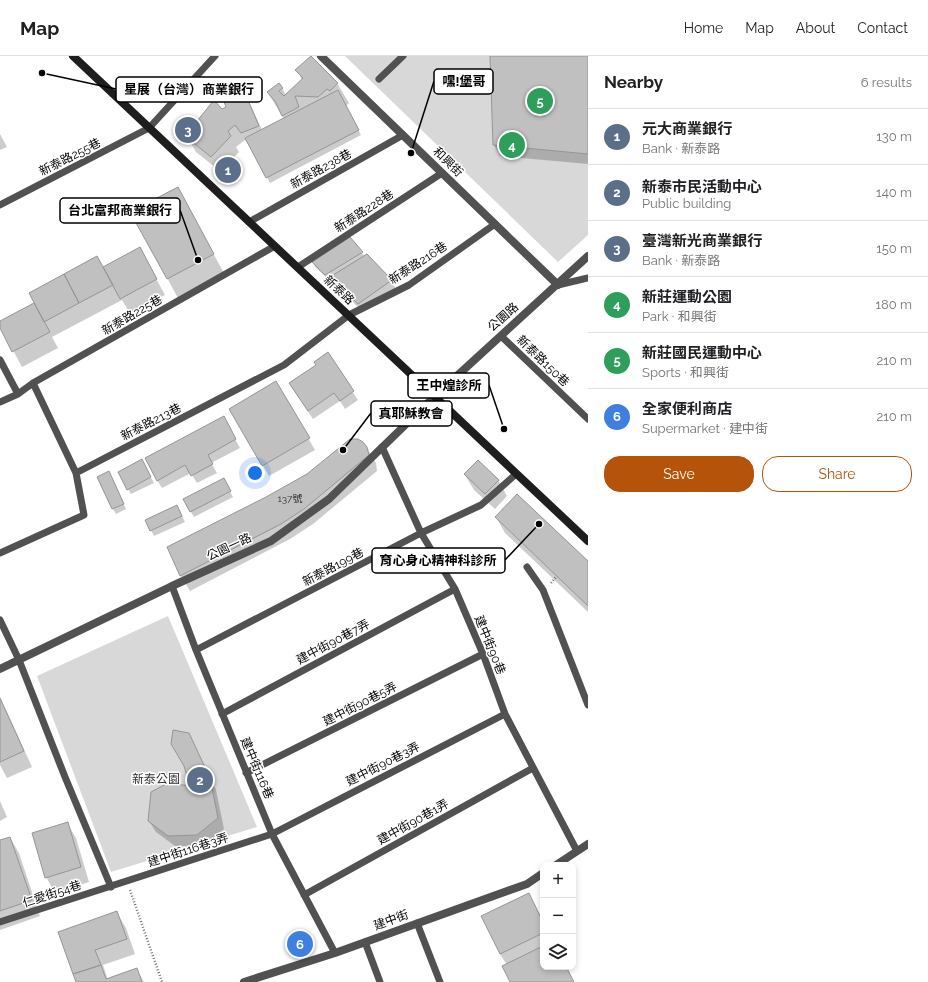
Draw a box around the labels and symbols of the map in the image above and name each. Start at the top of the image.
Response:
callout: 嘿!堡哥 [434,69,493,94]
text: 嘿!堡哥 [443,74,486,89]
callout: 星展（台灣）商業銀行 [116,77,262,102]
text: 星展（台灣）商業銀行 [124,82,254,97]
pin: 5 [527,86,553,116]
pin: 3 [175,115,201,145]
pin: 4 [499,130,525,160]
street label: 新泰路255巷 [37,135,103,179]
street label: 和興街 [430,144,466,180]
street label: 新泰路238巷 [288,146,354,192]
pin: 1 [215,155,241,185]
street label: 新泰路228巷 [332,187,396,235]
callout: 台北富邦商業銀行 [60,198,180,223]
text: 台北富邦商業銀行 [68,203,172,218]
street label: 新泰路216巷 [386,239,450,287]
street label: 新泰路 [321,273,357,307]
street label: 新泰路225巷 [99,292,165,338]
street label: 公園路 [485,300,521,334]
street label: 新泰路150巷 [514,333,572,389]
callout: 王中煌診所 [408,373,489,398]
text: 王中煌診所 [416,378,482,393]
street label: 新泰路213巷 [119,401,183,443]
callout: 真耶穌教會 [371,401,452,426]
text: 真耶穌教會 [378,406,444,421]
your location [245,463,265,483]
house number: 137號 [278,493,302,504]
street label: 公園一路 [204,531,254,563]
street label: 新泰路199巷 [300,545,366,589]
callout: 育心身心精神科診所 [372,548,505,573]
text: 育心身心精神科診所 [379,553,497,568]
street label: 建中街90巷 [472,613,508,677]
street label: 建中街90巷7弄 [294,617,372,667]
street label: 建中街90巷5弄 [321,679,399,729]
street label: 建中街116巷 [238,735,276,801]
street label: 建中街90巷3弄 [344,739,422,789]
pin: 2 [187,765,213,795]
park label: 新泰公園 [132,772,180,786]
street label: 建中街90巷1弄 [375,797,451,847]
street label: 建中街116巷3弄 [146,830,230,870]
street label: 仁愛街54巷 [21,878,83,910]
street label: 建中街 [372,907,410,933]
pin: 6 [287,929,313,959]

